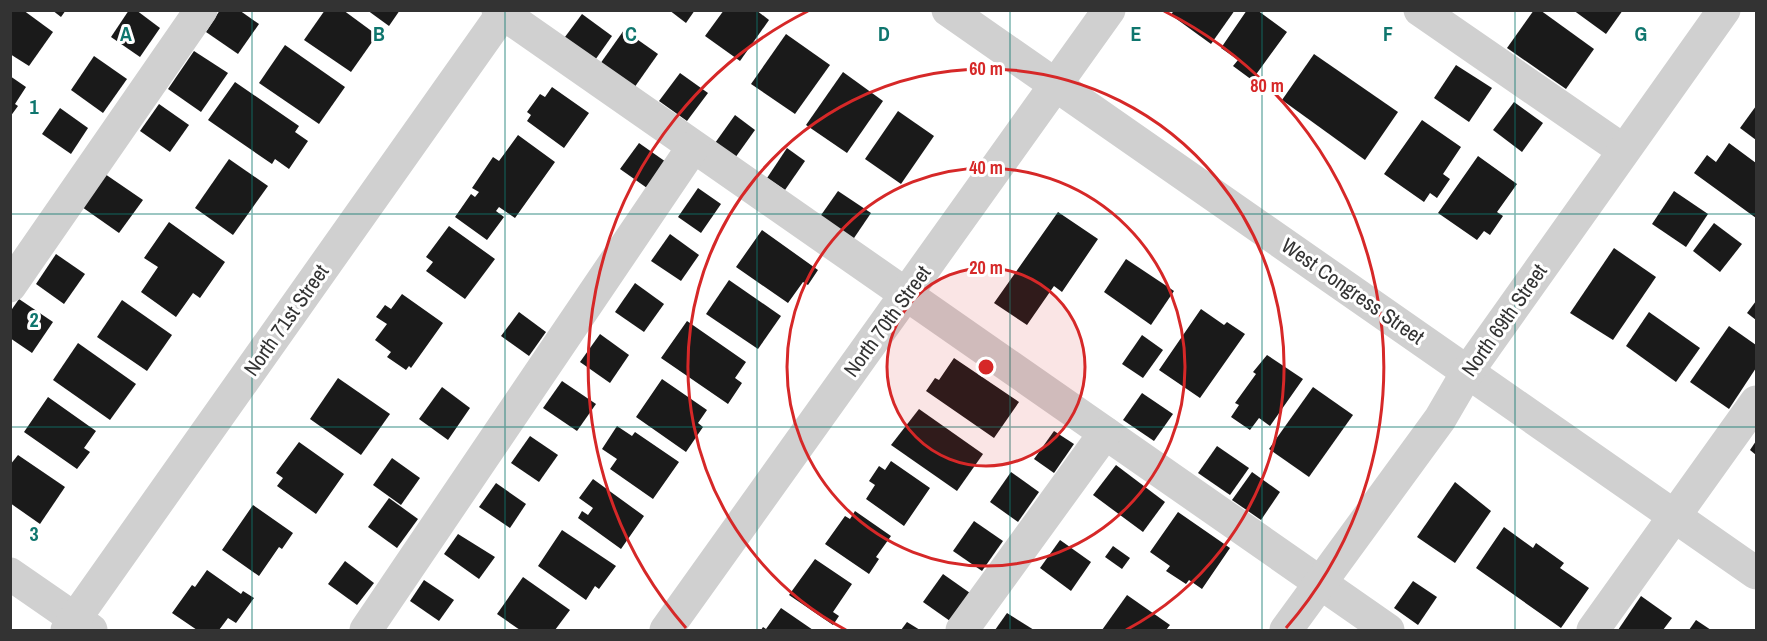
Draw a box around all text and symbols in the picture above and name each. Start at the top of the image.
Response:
text: A [120,20,132,47]
text: B [373,20,385,47]
text: C [625,20,637,47]
text: D [878,20,890,47]
text: E [1131,20,1142,47]
text: F [1383,20,1393,47]
text: G [1635,20,1647,47]
text: 60 m [969,56,1003,81]
text: 80 m [1250,73,1284,98]
text: 1 [29,93,39,120]
text: 40 m [969,155,1003,180]
street label: West Congress Street [1276,231,1430,351]
text: 20 m [969,255,1003,280]
street label: North 71st Street [237,258,335,382]
street label: North 69th Street [1455,258,1554,382]
street label: North 70th Street [837,259,937,383]
text: 2 [29,306,39,333]
centre of rings [976,357,996,377]
text: 3 [29,520,39,547]

